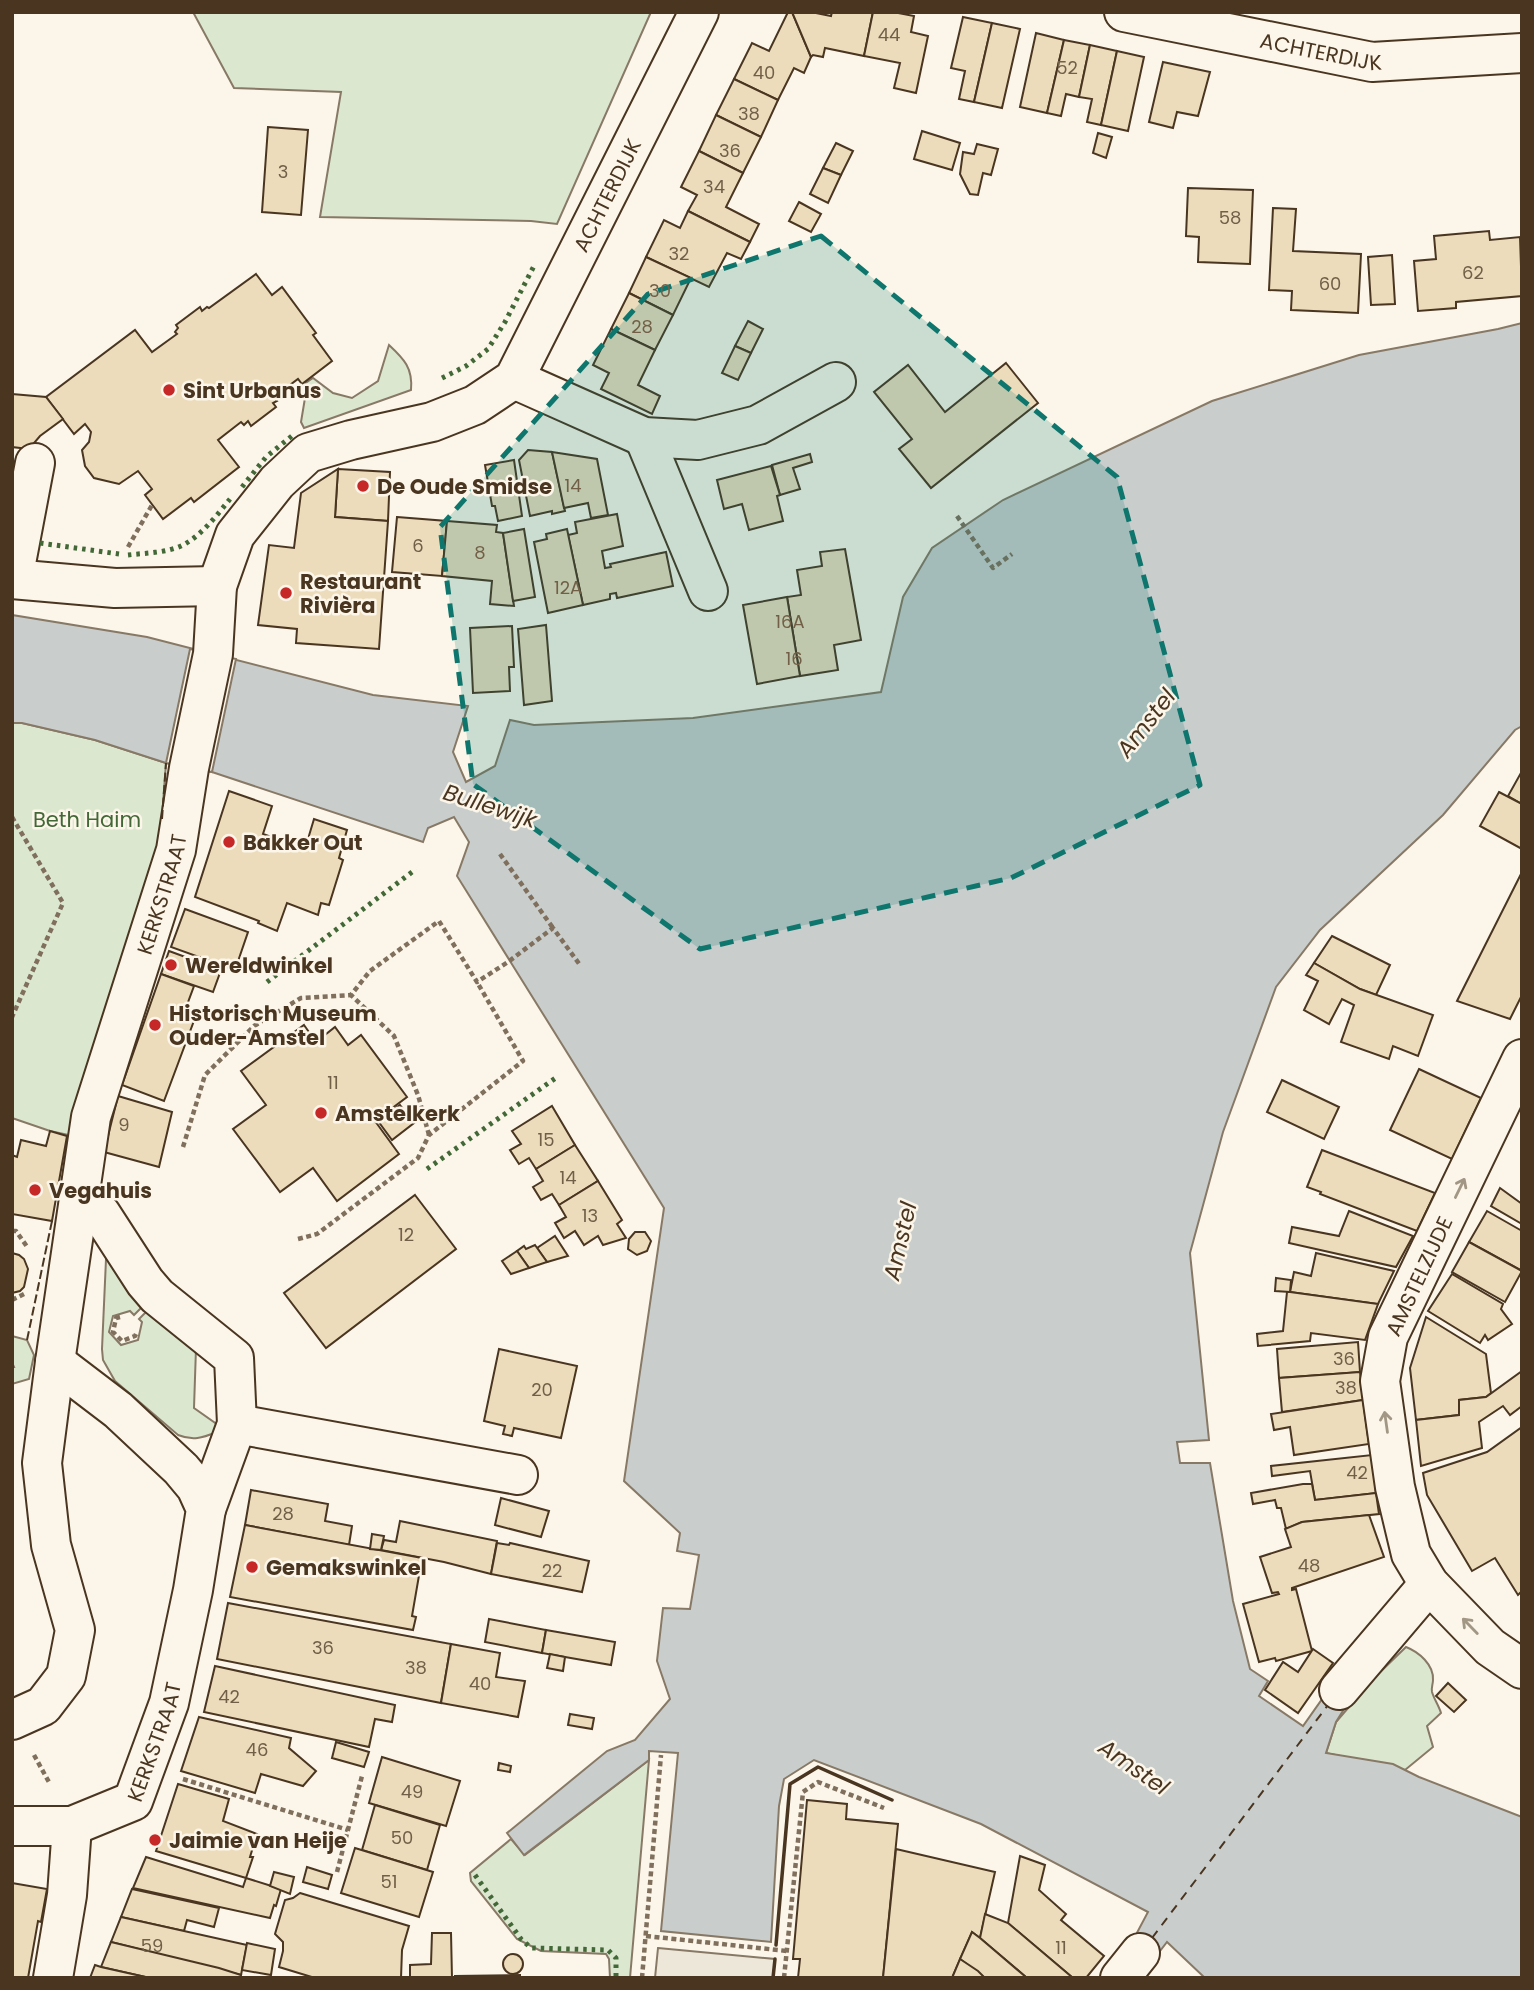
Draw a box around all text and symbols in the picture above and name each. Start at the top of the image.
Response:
house number: 44 [878,22,900,47]
street label: ACHTERDIJK [1258,25,1383,77]
house number: 52 [1056,55,1078,80]
house number: 40 [753,60,775,85]
house number: 38 [738,101,760,126]
street label: ACHTERDIJK [566,133,648,257]
house number: 36 [719,138,741,163]
house number: 3 [278,159,288,184]
house number: 34 [703,174,725,199]
house number: 58 [1219,205,1241,230]
house number: 32 [669,241,689,266]
house number: 62 [1462,260,1484,285]
house number: 60 [1319,271,1341,296]
house number: 30 [649,278,671,303]
house number: 28 [631,314,653,339]
place label: Sint Urbanus [183,376,322,405]
marker: Sint Urbanus [161,382,177,398]
place label: De Oude Smidse [377,472,552,501]
house number: 14 [564,473,582,498]
marker: De Oude Smidse [355,478,371,494]
house number: 6 [412,533,424,558]
house number: 8 [474,540,486,565]
place label: Restaurant Rivièra [300,567,421,620]
house number: 12A [554,575,582,600]
marker: Restaurant Rivièra [278,585,294,601]
house number: 16A [775,609,805,634]
house number: 16 [785,646,803,671]
water label: Amstel [1108,682,1183,765]
water label: Bullewijk [439,776,542,836]
park label: Beth Haim [33,805,141,834]
place label: Bakker Out [243,828,363,857]
street label: KERKSTRAAT [129,832,193,958]
marker: Bakker Out [221,834,237,850]
place label: Wereldwinkel [185,951,333,980]
marker: Wereldwinkel [163,957,179,973]
place label: Historisch Museum Ouder-Amstel [169,999,377,1052]
marker: Historisch Museum Ouder-Amstel [147,1017,163,1033]
house number: 11 [327,1070,339,1095]
place label: Amstelkerk [335,1099,460,1128]
marker: Amstelkerk [313,1105,329,1121]
house number: 9 [118,1112,130,1137]
house number: 15 [537,1127,555,1152]
house number: 14 [559,1165,577,1190]
place label: Vegahuis [49,1176,152,1205]
one-way arrow [1454,1178,1467,1199]
marker: Vegahuis [27,1182,43,1198]
water label: Amstel [875,1198,925,1284]
house number: 13 [582,1203,598,1228]
street label: AMSTELZIJDE [1379,1211,1459,1341]
house number: 12 [398,1222,414,1247]
house number: 36 [1333,1346,1355,1371]
house number: 38 [1335,1375,1357,1400]
house number: 20 [531,1377,553,1402]
one-way arrow [1379,1412,1392,1434]
house number: 42 [1346,1460,1368,1485]
house number: 28 [272,1501,294,1526]
place label: Gemakswinkel [266,1553,427,1582]
house number: 48 [1298,1553,1320,1578]
house number: 22 [542,1558,562,1583]
marker: Gemakswinkel [244,1559,260,1575]
one-way arrow [1461,1618,1478,1635]
house number: 36 [312,1635,334,1660]
house number: 38 [405,1655,427,1680]
house number: 40 [469,1671,491,1696]
street label: KERKSTRAAT [120,1679,188,1805]
house number: 42 [218,1684,240,1709]
water label: Amstel [1091,1731,1176,1803]
house number: 46 [246,1737,268,1762]
house number: 49 [401,1779,423,1804]
house number: 50 [391,1825,413,1850]
place label: Jaimie van Heije [169,1826,347,1855]
marker: Jaimie van Heije [147,1832,163,1848]
house number: 51 [380,1869,398,1894]
house number: 59 [141,1933,163,1958]
house number: 11 [1055,1935,1067,1960]

